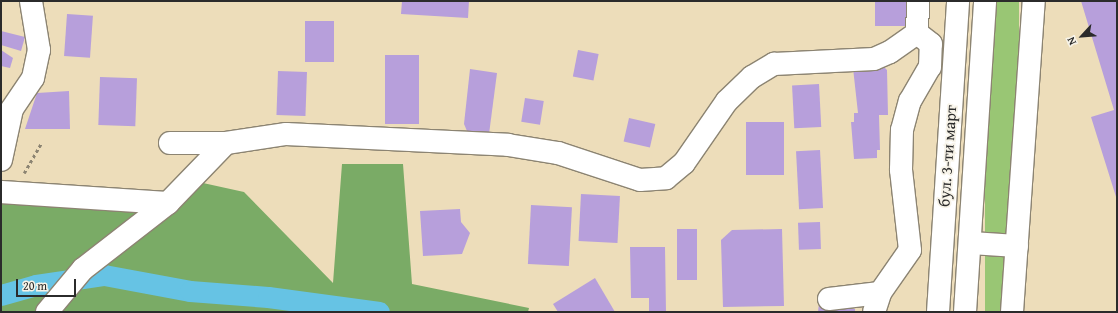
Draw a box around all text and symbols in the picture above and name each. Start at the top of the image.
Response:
north arrow [1062,16,1102,56]
text: N [1062,34,1080,48]
street label: бул. 3-ти март [934,104,960,208]
scale bar [18,271,78,297]
text: 20 m [23,277,47,294]

